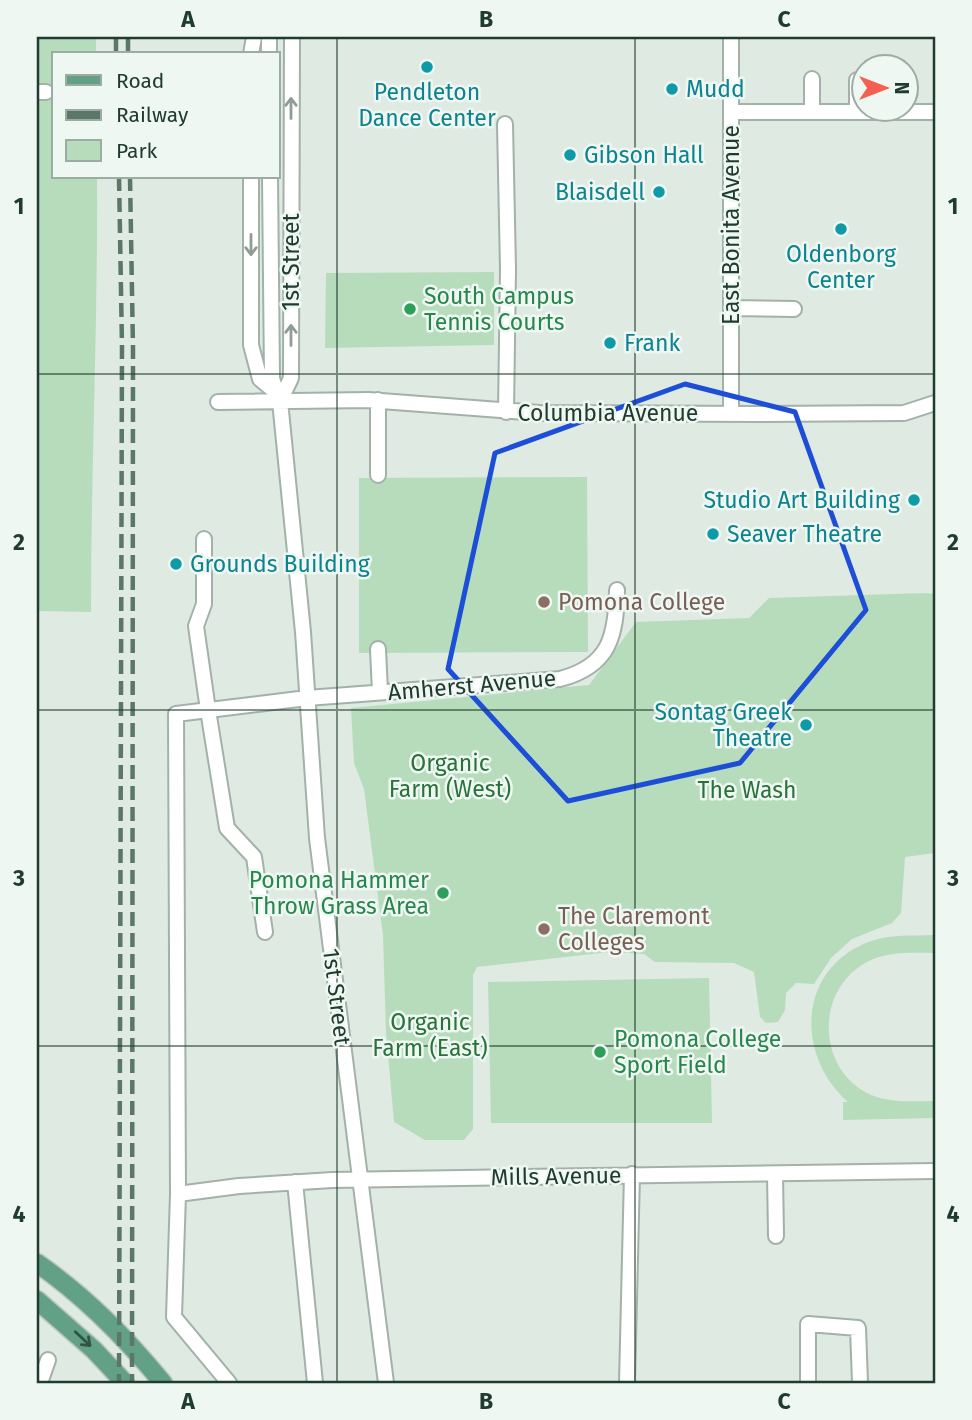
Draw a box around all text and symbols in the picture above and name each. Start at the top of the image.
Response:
text: A [180,5,195,33]
text: B [479,5,493,33]
text: C [777,5,791,33]
legend [52,52,280,178]
north arrow [850,52,920,122]
marker: Pendleton Dance Center [419,59,435,75]
text: Road [116,68,164,94]
place label: Mudd [686,75,745,103]
place label: Pendleton Dance Center [358,78,496,132]
marker: Mudd [664,81,680,97]
text: N [890,82,913,94]
one-way arrow [284,96,298,119]
text: Railway [116,102,189,128]
street label: East Bonita Avenue [717,125,745,325]
text: Park [116,138,158,164]
place label: Gibson Hall [584,141,704,169]
marker: Gibson Hall [562,147,578,163]
place label: Blaisdell [555,178,645,206]
marker: Blaisdell [651,184,667,200]
text: 1 [14,192,24,220]
text: 1 [948,192,958,220]
street label: 1st Street [277,213,305,311]
marker: Oldenborg Center [833,221,849,237]
one-way arrow [244,233,258,256]
place label: Oldenborg Center [786,240,896,294]
place label: South Campus Tennis Courts [424,282,574,336]
marker: South Campus Tennis Courts [402,301,418,317]
one-way arrow [284,324,298,347]
place label: Frank [624,329,681,357]
marker: Frank [602,335,618,351]
street label: Columbia Avenue [518,399,698,427]
place label: Studio Art Building [703,486,900,514]
marker: Studio Art Building [906,492,922,508]
place label: Seaver Theatre [727,520,882,548]
marker: Seaver Theatre [705,526,721,542]
text: 2 [13,528,25,556]
text: 2 [947,528,959,556]
place label: Grounds Building [190,550,370,578]
marker: Grounds Building [168,556,184,572]
place label: Pomona College [558,588,725,616]
marker: Pomona College [536,594,552,610]
street label: Amherst Avenue [387,664,557,706]
place label: Sontag Greek Theatre [655,698,792,752]
marker: Sontag Greek Theatre [798,717,814,733]
park label: Organic Farm (West) [389,749,511,803]
park label: The Wash [698,776,796,804]
text: 3 [12,864,25,892]
text: 3 [946,864,959,892]
place label: Pomona Hammer Throw Grass Area [249,866,429,920]
marker: Pomona Hammer Throw Grass Area [435,885,451,901]
place label: The Claremont Colleges [558,902,710,956]
marker: The Claremont Colleges [536,921,552,937]
street label: 1st Street [317,947,357,1048]
park label: Organic Farm (East) [372,1008,488,1062]
place label: Pomona College Sport Field [614,1025,781,1079]
marker: Pomona College Sport Field [592,1044,608,1060]
street label: Mills Avenue [490,1161,622,1191]
text: 4 [13,1200,26,1228]
text: 4 [947,1200,960,1228]
one-way arrow [74,1331,91,1348]
text: A [180,1387,195,1415]
text: B [479,1387,493,1415]
text: C [777,1387,791,1415]

